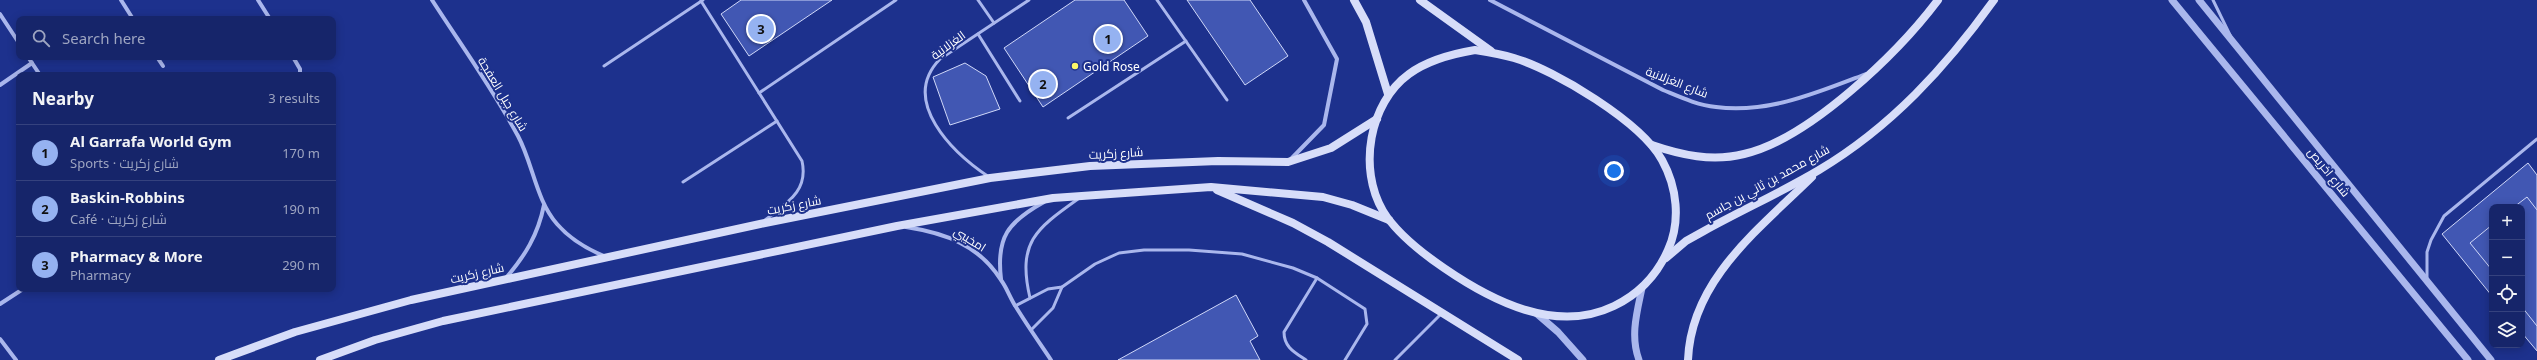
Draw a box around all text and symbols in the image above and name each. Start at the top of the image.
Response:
pin: 3 [748,14,774,44]
search box [16,16,336,60]
pin: 1 [1095,24,1121,54]
icon: search [30,27,52,49]
street label: الغزلانية [927,27,969,63]
text: Search here [62,28,145,48]
street label: شارع جبل العفجة [474,54,532,134]
place label: Gold Rose [1083,58,1140,75]
marker: Gold Rose [1070,61,1080,71]
street label: شارع الغزلانية [1643,62,1711,102]
pin: 2 [1030,69,1056,99]
text: Nearby [32,87,94,110]
text: 3 results [268,89,320,107]
text: Al Garrafa World Gym [70,131,232,151]
street label: شارع محمد بن ثاني بن جاسم [1702,141,1833,225]
street label: شارع زكريت [1088,143,1144,163]
text: 1 [41,144,49,162]
text: 170 m [282,144,320,162]
street label: شارع اخريص [2304,144,2354,200]
text: Sports · شارع زكريت [70,154,179,172]
your location [1604,161,1624,181]
text: Baskin-Robbins [70,187,185,207]
street label: شارع زكريت [766,191,822,219]
text: 2 [41,200,49,218]
text: 190 m [282,200,320,218]
map controls [2489,204,2525,348]
button: + [2489,204,2525,240]
text: Café · شارع زكريت [70,210,167,228]
street label: امخيبي [950,223,989,257]
button: − [2489,240,2525,276]
text: Pharmacy & More [70,246,203,266]
text: 3 [41,256,49,274]
text: 290 m [282,256,320,274]
street label: شارع زكريت [448,259,506,287]
text: Pharmacy [70,266,131,284]
button: locate [2489,276,2525,312]
button: layers [2489,312,2525,348]

